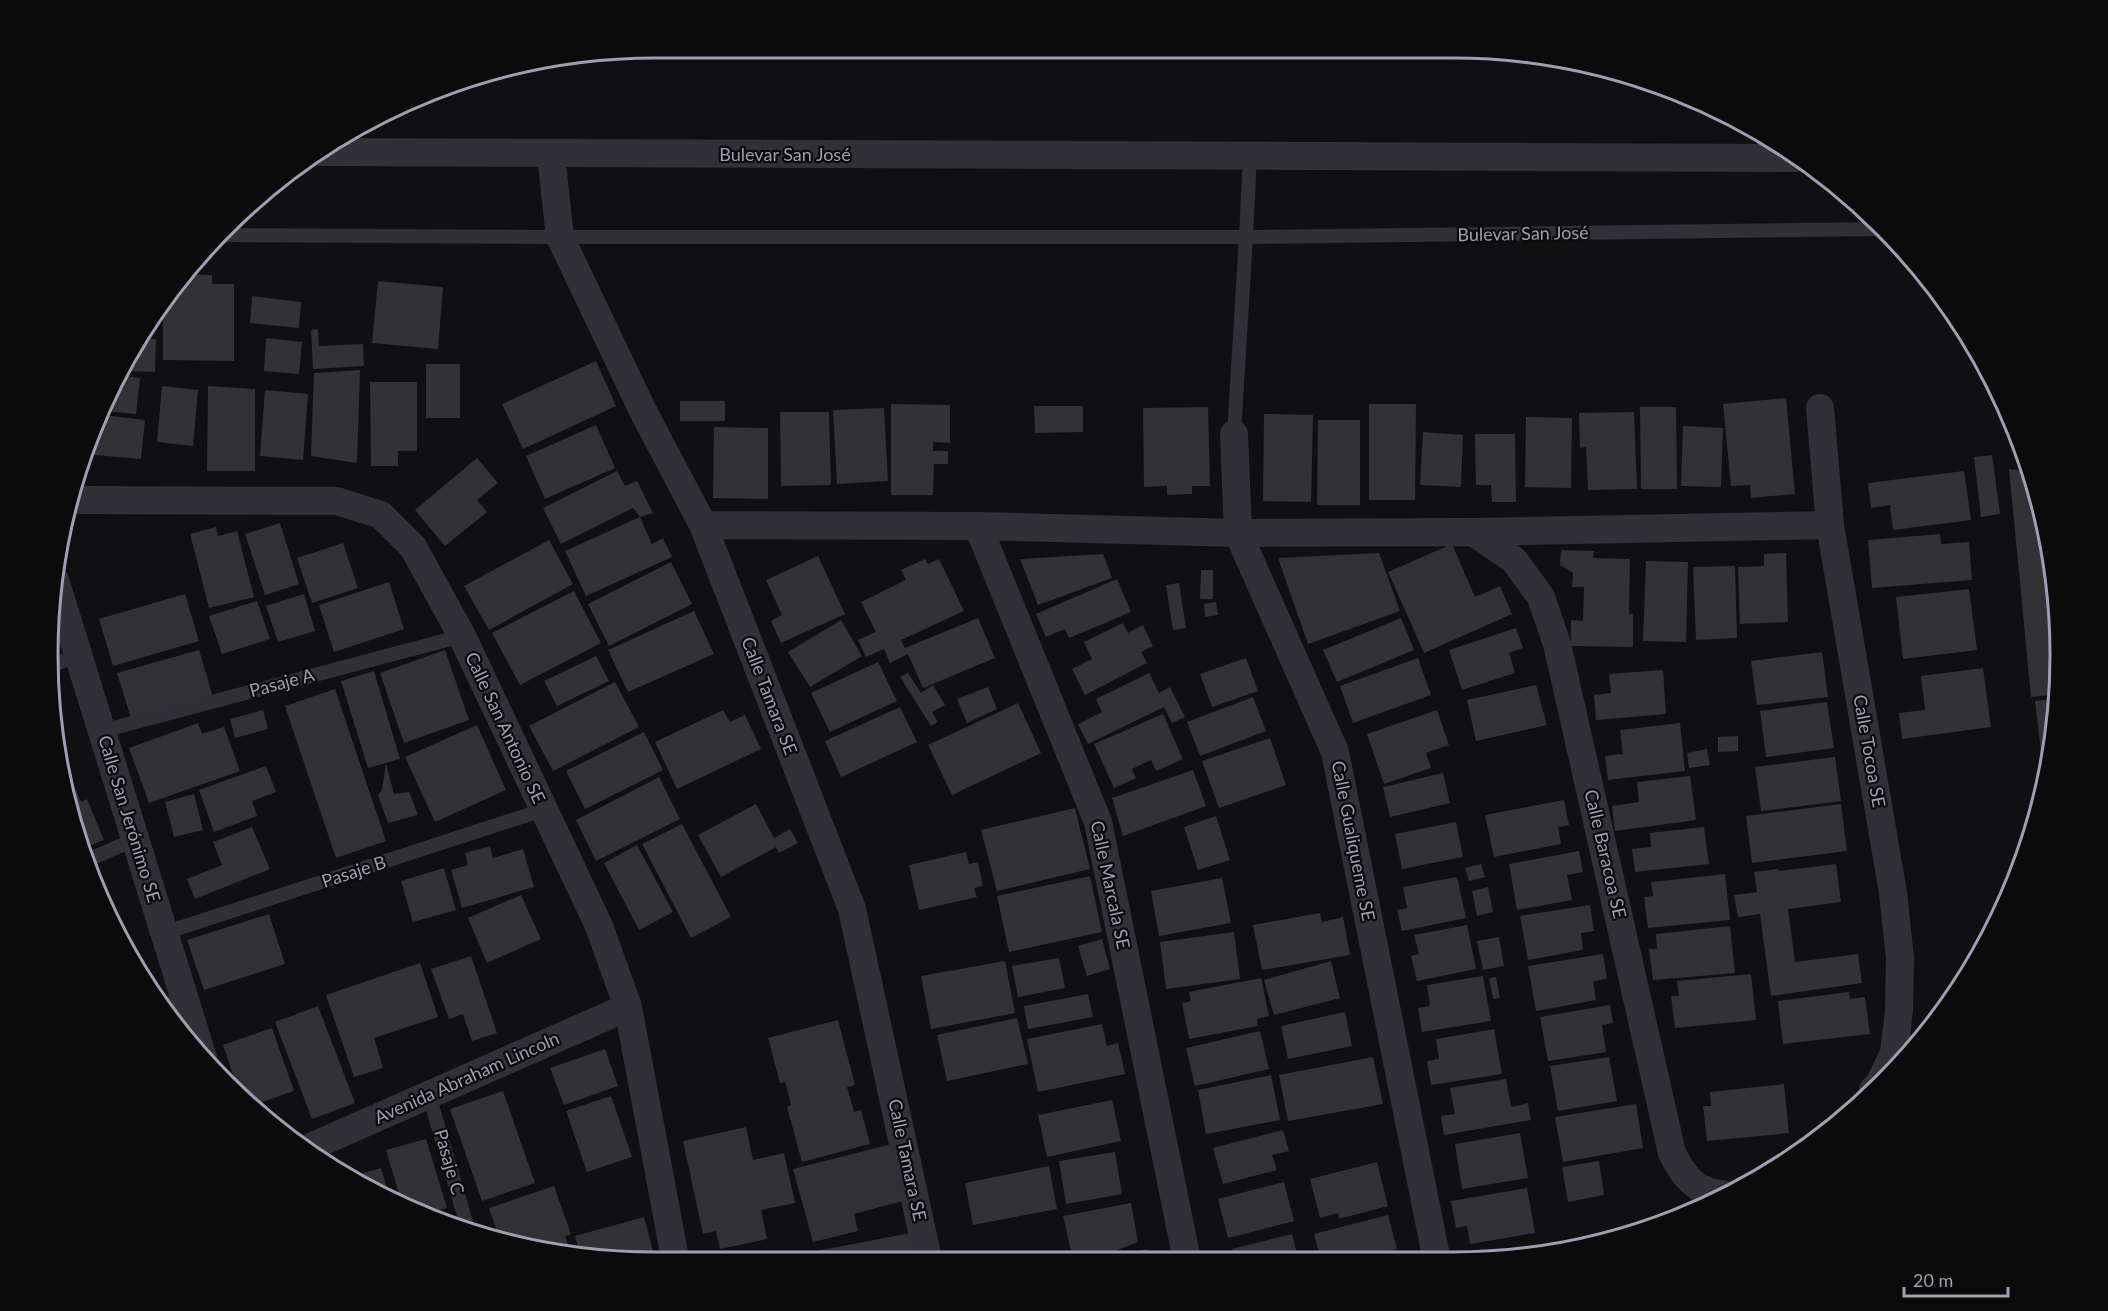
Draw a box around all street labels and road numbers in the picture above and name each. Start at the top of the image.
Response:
street label: Bulevar San José [719,143,851,165]
street label: Bulevar San José [1457,221,1589,245]
street label: Calle Tamara SE [737,634,803,758]
street label: Calle San Antonio SE [461,649,551,807]
street label: Pasaje A [247,663,317,701]
street label: Calle Tocoa SE [1849,693,1891,809]
street label: Calle San Jerónimo SE [94,732,166,905]
street label: Calle Gualiqueme SE [1328,759,1380,923]
street label: Calle Baracoa SE [1580,787,1632,920]
street label: Calle Marcala SE [1087,819,1135,951]
street label: Pasaje B [319,850,389,892]
street label: Avenida Abraham Lincoln [371,1026,562,1128]
street label: Calle Tamara SE [884,1097,932,1223]
street label: Pasaje C [430,1127,470,1197]

